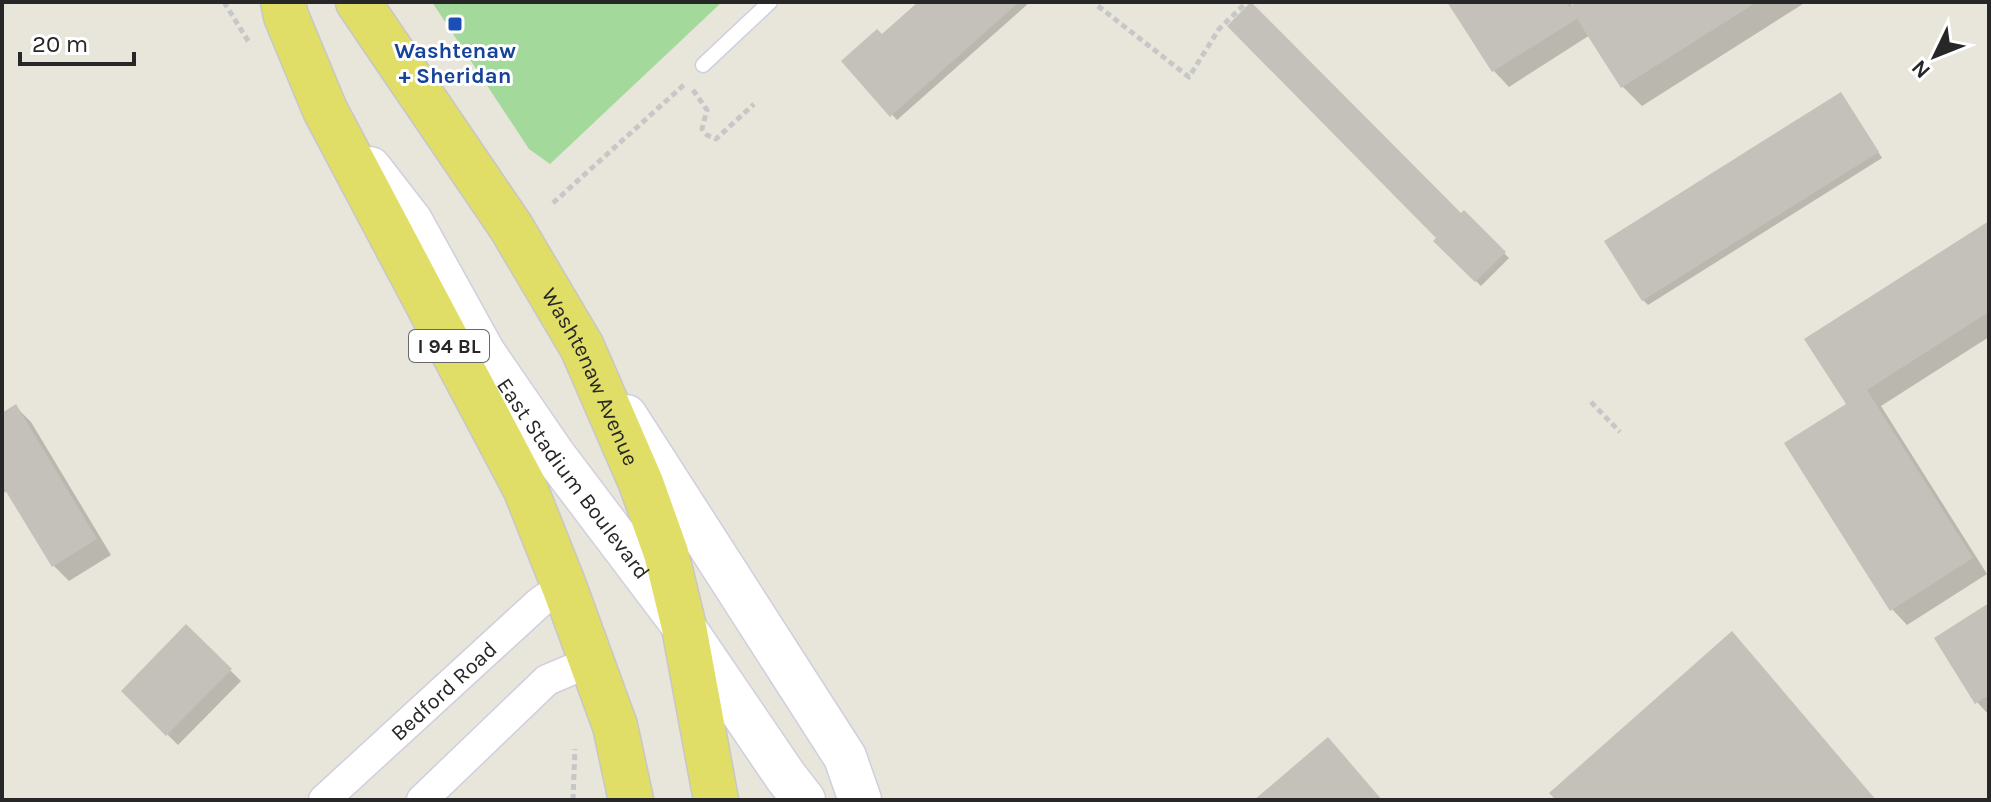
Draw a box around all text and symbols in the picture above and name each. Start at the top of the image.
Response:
marker: Washtenaw + Sheridan [446,15,464,33]
scale bar [20,16,134,66]
north arrow [1895,16,1975,96]
text: 20 m [32,30,88,58]
place label: Washtenaw + Sheridan [394,38,516,89]
text: N [1906,54,1936,84]
street label: Washtenaw Avenue [536,283,644,470]
road number: I 94 BL [409,330,489,362]
street label: East Stadium Boulevard [491,373,655,585]
street label: Bedford Road [386,636,502,746]

